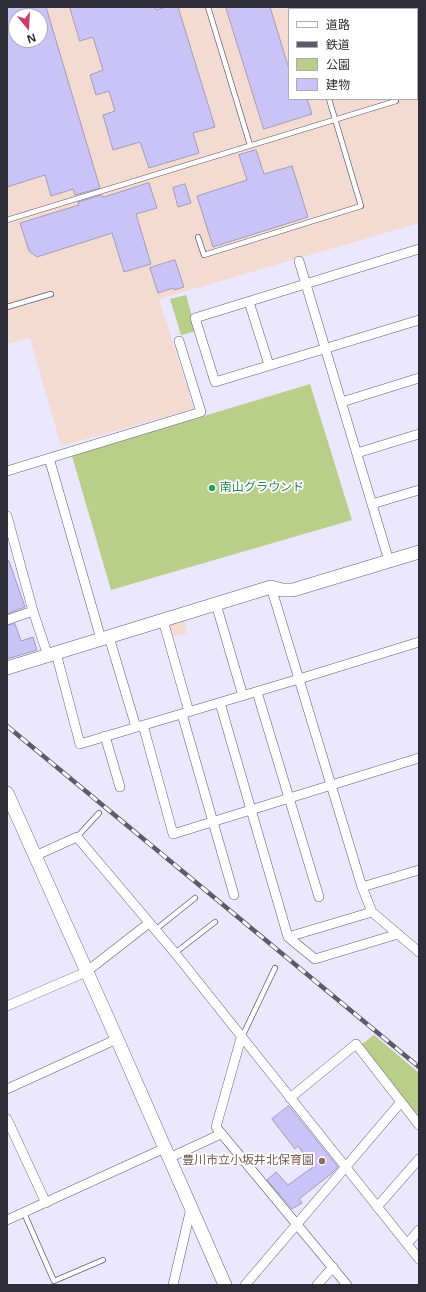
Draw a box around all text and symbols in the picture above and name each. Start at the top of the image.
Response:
north arrow [8,8,48,48]
legend [288,8,418,100]
text: 道路 [326,16,350,33]
text: N [25,30,38,47]
text: 鉄道 [326,36,350,53]
text: 公園 [326,56,350,73]
text: 建物 [326,76,350,93]
place label: 南山グラウンド [220,481,304,495]
marker: 南山グラウンド [207,483,217,493]
place label: 豊川市立小坂井北保育園 [182,1154,314,1168]
marker: 豊川市立小坂井北保育園 [317,1156,327,1166]

